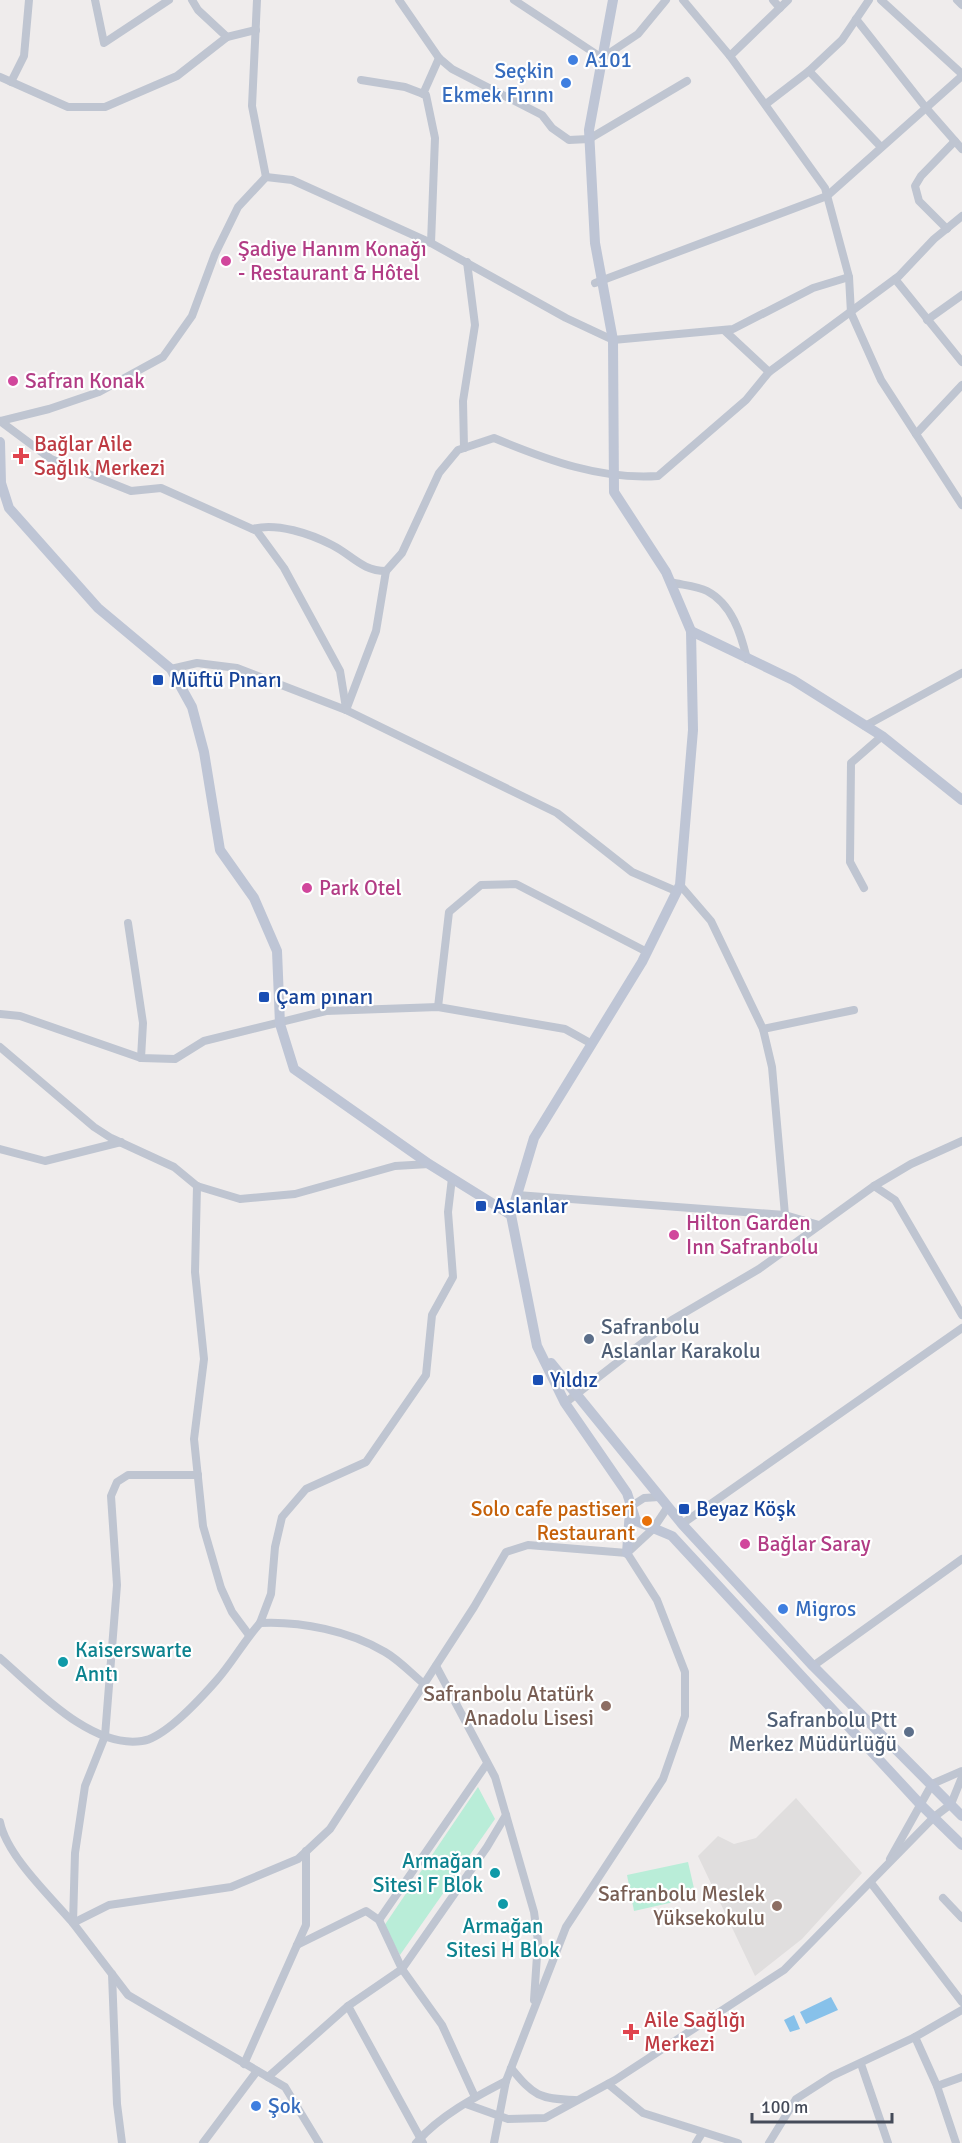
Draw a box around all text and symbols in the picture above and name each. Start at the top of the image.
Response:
place label: A101 [585,47,632,73]
marker: A101 [566,53,580,67]
place label: Seçkin Ekmek Fırını [442,58,554,108]
marker: Seçkin Ekmek Fırını [559,76,573,90]
place label: Şadiye Hanım Konağı - Restaurant & Hôtel [238,236,427,286]
marker: Şadiye Hanım Konağı - Restaurant & Hôtel [219,254,233,268]
place label: Safran Konak [25,368,145,394]
marker: Safran Konak [6,374,20,388]
place label: Bağlar Aile Sağlık Merkezi [34,431,165,481]
marker: Bağlar Aile Sağlık Merkezi [12,447,30,465]
place label: Müftü Pınarı [170,667,282,693]
marker: Müftü Pınarı [151,673,165,687]
place label: Park Otel [319,875,402,901]
marker: Park Otel [300,881,314,895]
place label: Çam pınarı [276,984,373,1010]
marker: Çam pınarı [257,990,271,1004]
place label: Aslanlar [493,1193,568,1219]
marker: Aslanlar [474,1199,488,1213]
place label: Hilton Garden Inn Safranbolu [686,1210,819,1260]
marker: Hilton Garden Inn Safranbolu [667,1228,681,1242]
place label: Safranbolu Aslanlar Karakolu [601,1314,760,1364]
marker: Safranbolu Aslanlar Karakolu [582,1332,596,1346]
place label: Yıldız [550,1367,598,1393]
marker: Yıldız [531,1373,545,1387]
place label: Solo cafe pastiseri Restaurant [471,1496,635,1546]
place label: Beyaz Köşk [696,1496,796,1522]
marker: Beyaz Köşk [677,1502,691,1516]
marker: Solo cafe pastiseri Restaurant [640,1514,654,1528]
place label: Bağlar Saray [757,1531,871,1557]
marker: Bağlar Saray [738,1537,752,1551]
place label: Migros [795,1596,856,1622]
marker: Migros [776,1602,790,1616]
place label: Kaiserswarte Anıtı [75,1637,192,1687]
marker: Kaiserswarte Anıtı [56,1655,70,1669]
place label: Safranbolu Atatürk Anadolu Lisesi [423,1681,594,1731]
marker: Safranbolu Atatürk Anadolu Lisesi [599,1699,613,1713]
place label: Safranbolu Ptt Merkez Müdürlüğü [728,1707,897,1757]
marker: Safranbolu Ptt Merkez Müdürlüğü [902,1725,916,1739]
place label: Armağan Sitesi F Blok [373,1848,483,1898]
marker: Armağan Sitesi F Blok [488,1866,502,1880]
place label: Safranbolu Meslek Yüksekokulu [598,1881,765,1931]
marker: Armağan Sitesi H Blok [496,1897,510,1911]
marker: Safranbolu Meslek Yüksekokulu [770,1899,784,1913]
place label: Armağan Sitesi H Blok [446,1913,560,1963]
place label: Aile Sağlığı Merkezi [644,2007,745,2057]
marker: Aile Sağlığı Merkezi [622,2023,640,2041]
scale bar [752,2086,892,2124]
place label: Şok [268,2093,302,2119]
text: 100 m [761,2096,808,2118]
marker: Şok [249,2099,263,2113]

